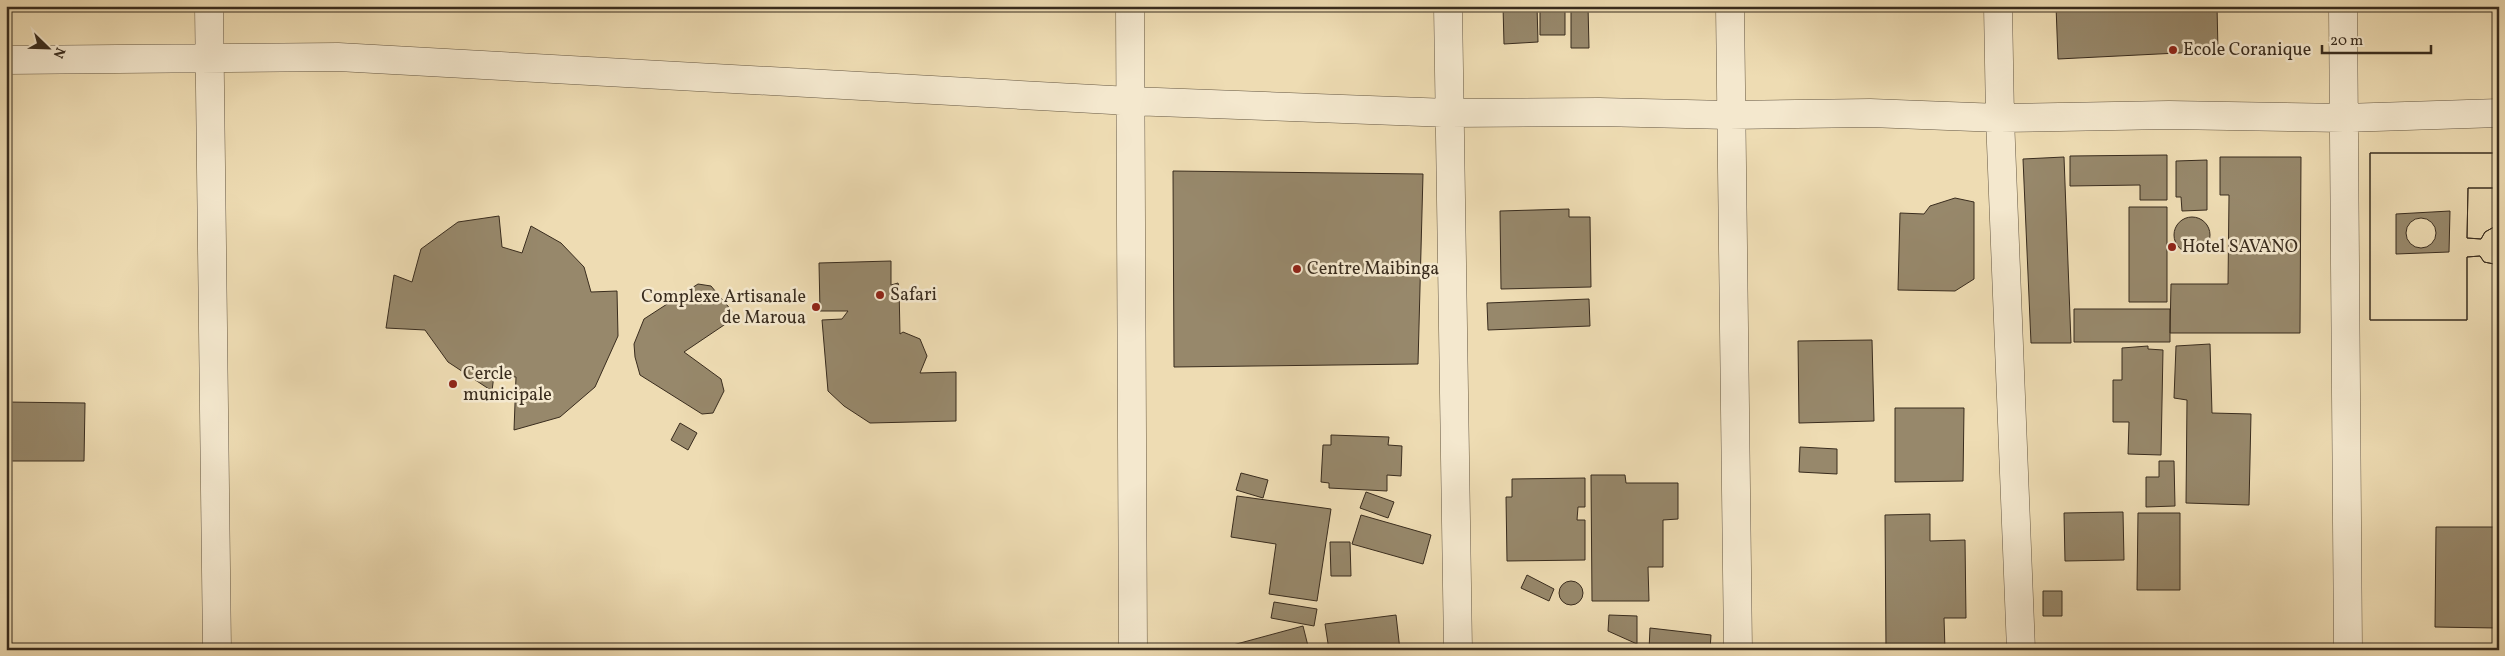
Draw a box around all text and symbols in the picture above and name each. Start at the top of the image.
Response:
north arrow [22,22,72,72]
scale bar [2322,22,2431,54]
text: 20 m [2330,31,2363,52]
place label: Ecole Coranique [2183,38,2311,63]
text: N [48,44,69,61]
marker: Ecole Coranique [2167,44,2179,56]
place label: Hotel SAVANO [2182,235,2298,260]
marker: Hotel SAVANO [2166,241,2178,253]
place label: Centre Maibinga [1307,257,1439,282]
marker: Centre Maibinga [1291,263,1303,275]
place label: Safari [890,283,937,308]
place label: Complexe Artisanale de Maroua [641,285,806,331]
marker: Safari [874,289,886,301]
marker: Complexe Artisanale de Maroua [810,301,822,313]
place label: Cercle municipale [463,362,552,408]
marker: Cercle municipale [447,378,459,390]

